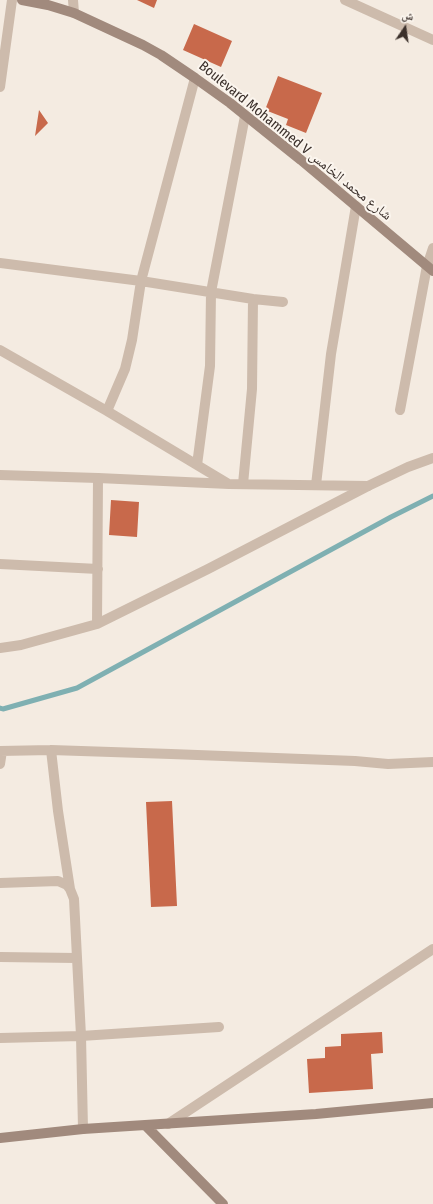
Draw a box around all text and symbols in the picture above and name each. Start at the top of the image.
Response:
north arrow [385,8,425,48]
text: ش [401,8,415,23]
street label: Boulevard Mohammed V شارع محمد الخامس [195,58,395,224]

